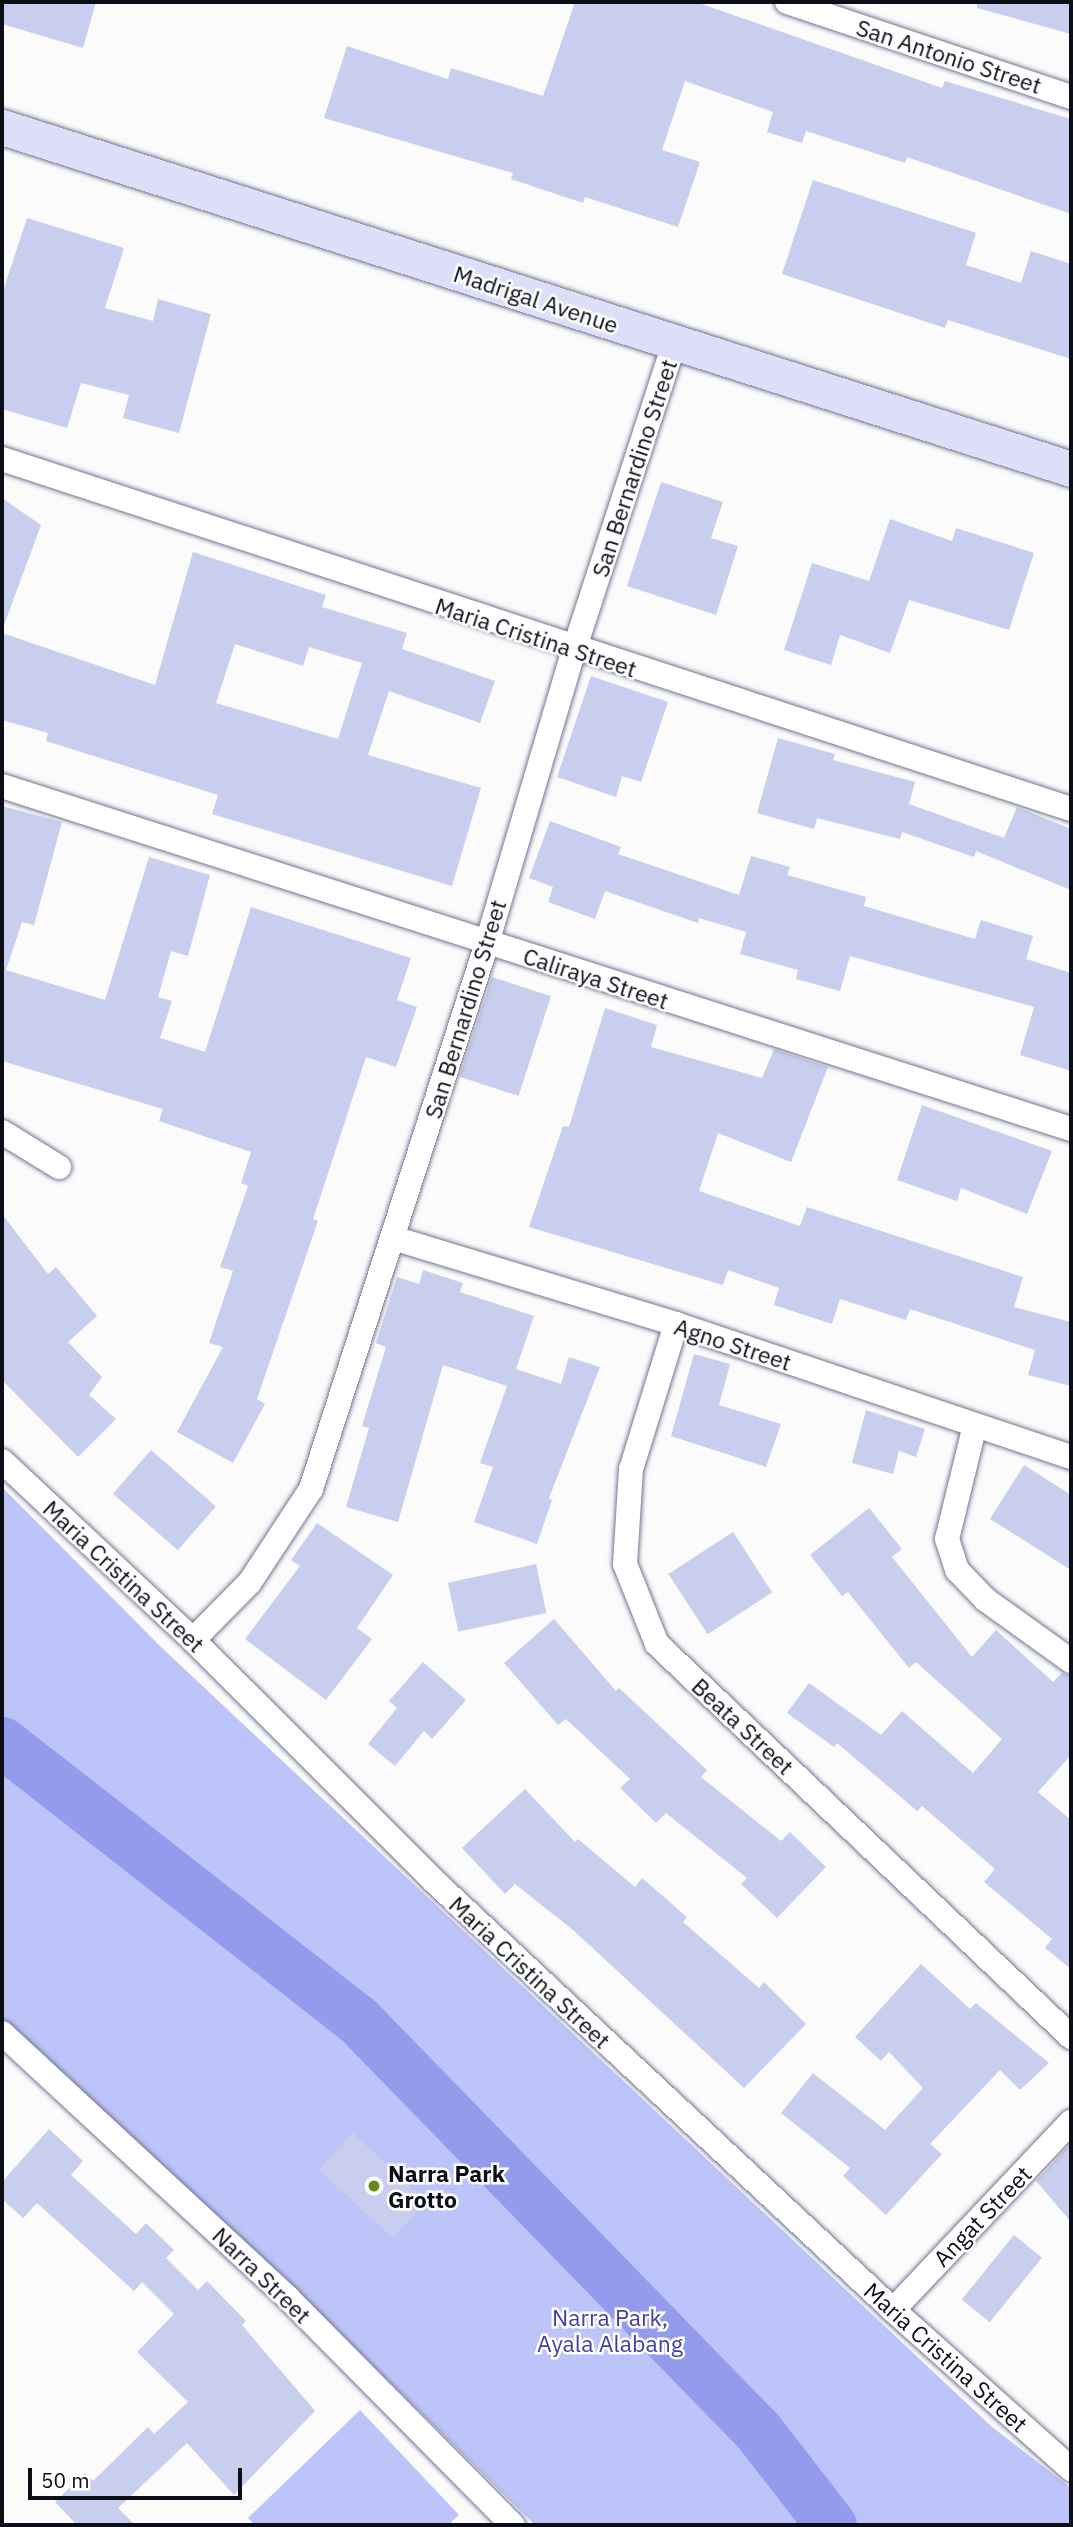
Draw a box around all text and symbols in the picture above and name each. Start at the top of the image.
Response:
street label: San Antonio Street [853,13,1045,99]
street label: Madrigal Avenue [450,259,622,339]
street label: San Bernardino Street [586,356,682,580]
street label: Maria Cristina Street [432,591,640,683]
street label: San Bernardino Street [419,896,511,1122]
street label: Caliraya Street [520,942,672,1014]
street label: Agno Street [671,1312,795,1376]
street label: Maria Cristina Street [38,1494,210,1658]
street label: Beata Street [686,1672,800,1780]
street label: Maria Cristina Street [444,1890,616,2054]
place label: Narra Park Grotto [388,2159,505,2213]
street label: Angat Street [927,2160,1037,2272]
marker: Narra Park Grotto [366,2178,382,2194]
street label: Narra Street [207,2221,317,2329]
street label: Maria Cristina Street [859,2276,1033,2438]
park label: Narra Park, Ayala Alabang [537,2303,683,2357]
scale bar [32,2454,245,2498]
text: 50 m [41,2466,90,2494]

